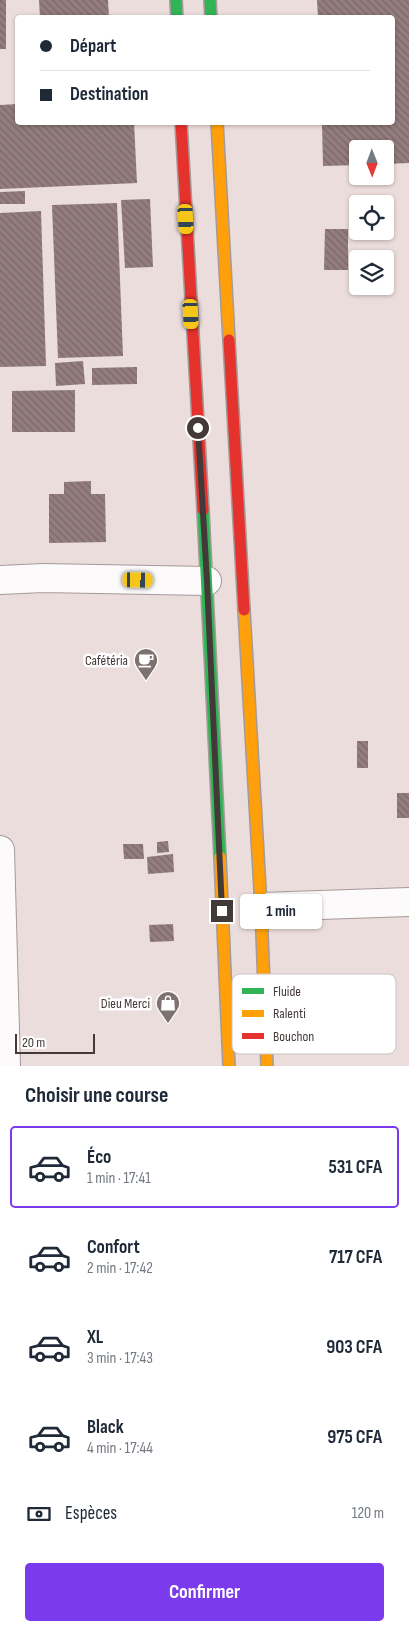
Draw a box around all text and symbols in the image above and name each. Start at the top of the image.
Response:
text: Départ [70,35,116,58]
text: Destination [70,83,148,106]
north arrow [349,140,394,185]
map controls [349,140,394,295]
button: locate [349,195,394,240]
car [177,204,194,234]
button: layers [349,250,394,295]
car [182,299,199,329]
route start [187,417,209,439]
car [122,572,153,588]
cafe icon: Cafétéria [133,647,159,681]
place label: Cafétéria [85,652,128,669]
callout: 1 min [240,894,322,928]
route end [211,900,233,922]
text: 1 min [266,902,296,921]
legend [232,974,396,1054]
text: Fluide [273,983,301,1000]
shop icon: Dieu Merci [155,990,181,1024]
place label: Dieu Merci [101,995,150,1012]
text: Ralenti [273,1005,306,1022]
text: Bouchon [273,1028,314,1045]
scale bar [15,1031,95,1054]
text: 20 m [22,1034,45,1051]
text: Choisir une course [25,1082,168,1109]
icon: car [27,1145,72,1190]
text: Éco [87,1146,111,1169]
text: 531 CFA [329,1156,382,1179]
text: 1 min · 17:41 [87,1169,151,1188]
icon: car [27,1235,72,1280]
text: Confort [87,1236,140,1259]
text: 717 CFA [329,1246,382,1269]
text: 2 min · 17:42 [87,1259,153,1278]
icon: car [27,1325,72,1370]
text: XL [87,1326,103,1349]
text: 903 CFA [326,1336,382,1359]
text: 3 min · 17:43 [87,1349,153,1368]
icon: car [27,1415,72,1460]
text: Black [87,1416,124,1439]
text: 975 CFA [327,1426,382,1449]
text: 4 min · 17:44 [87,1439,153,1458]
icon: cash [25,1500,53,1528]
text: Espèces [65,1502,117,1525]
text: 120 m [352,1504,384,1523]
button: Confirmer [25,1563,384,1621]

